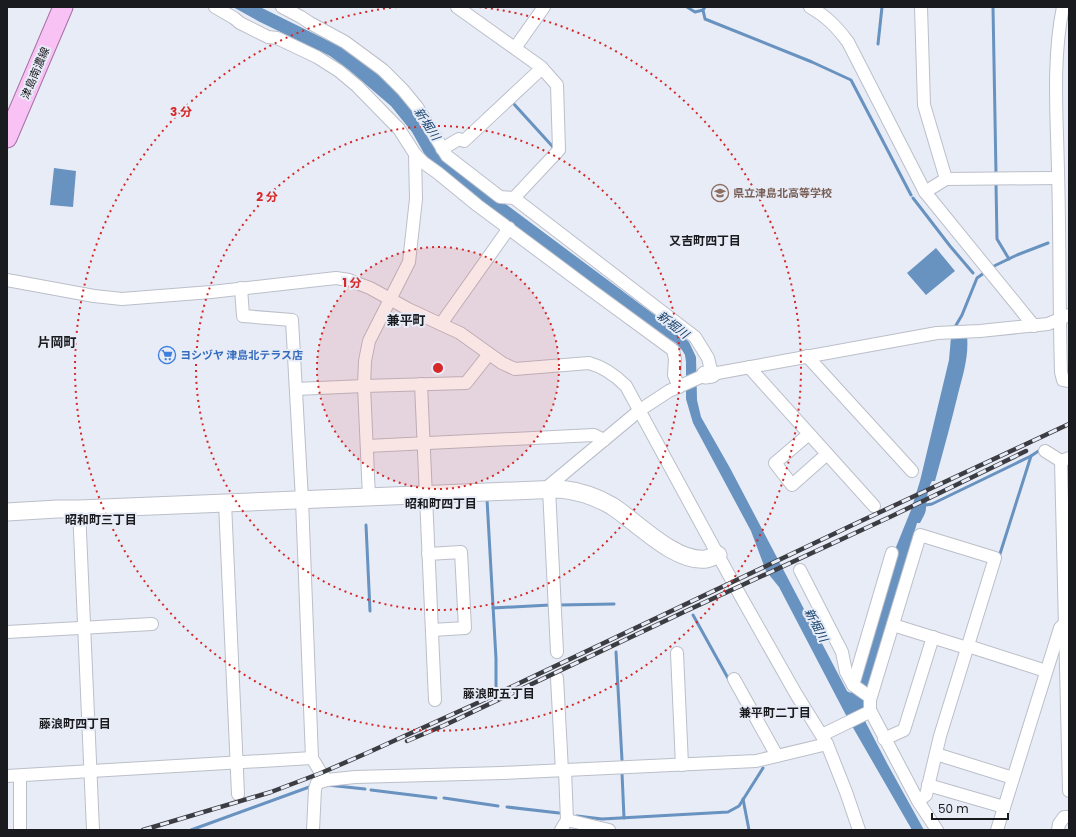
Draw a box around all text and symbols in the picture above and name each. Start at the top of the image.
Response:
street label: 津島南濃線 [17,45,53,101]
text: 3 分 [170,103,192,120]
water label: 新堀川 [410,104,445,145]
school or university icon: 県立津島北高等学校 [710,183,730,203]
place label: 県立津島北高等学校 [733,185,832,201]
text: 2 分 [256,188,278,205]
district label: 又吉町四丁目 [669,232,741,249]
text: 1 分 [342,274,362,291]
water label: 新堀川 [654,307,694,344]
district label: 兼平町 [386,311,426,330]
district label: 片岡町 [37,333,77,352]
supermarket icon: ヨシヅヤ 津島北テラス店 [157,345,177,365]
place label: ヨシヅヤ 津島北テラス店 [180,347,303,363]
centre of rings [431,361,445,375]
district label: 昭和町四丁目 [405,495,477,512]
district label: 昭和町三丁目 [65,511,137,528]
water label: 新堀川 [800,605,833,646]
district label: 藤浪町五丁目 [463,685,535,702]
district label: 兼平町二丁目 [739,704,811,721]
district label: 藤浪町四丁目 [39,715,111,732]
scale bar [932,795,1008,821]
text: 50 m [938,800,969,817]

